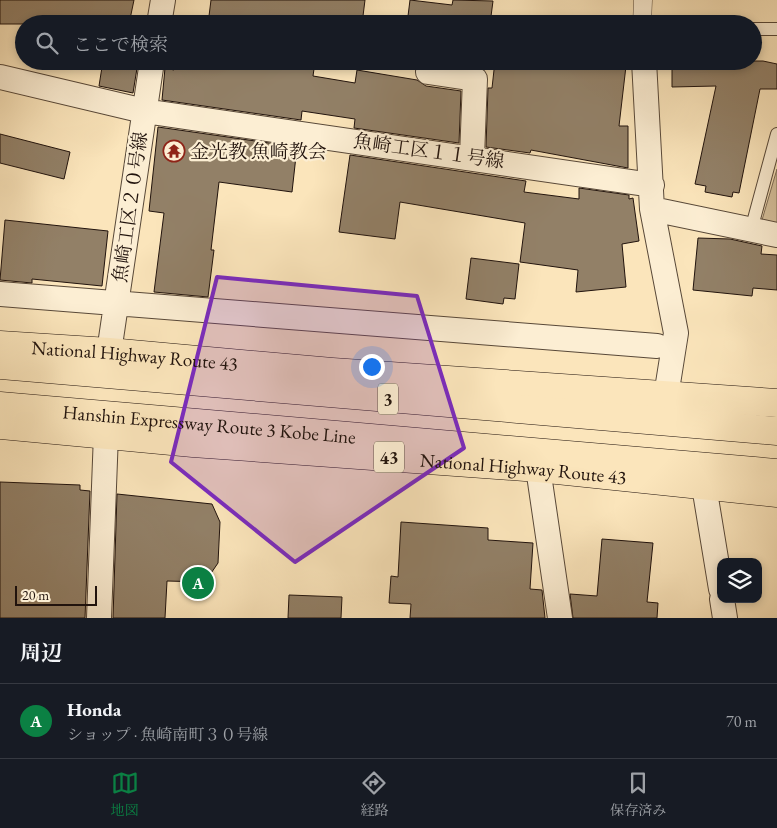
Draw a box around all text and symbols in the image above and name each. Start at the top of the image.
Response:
search box [15,15,762,70]
icon: search [33,29,61,57]
text: ここで検索 [73,32,168,57]
street label: 魚崎工区１１号線 [352,128,506,174]
street label: 魚崎工区２０号線 [107,130,153,284]
temple icon: 金光教 魚崎教会 [162,139,186,163]
place label: 金光教 魚崎教会 [190,139,327,164]
street label: National Highway Route 43 [31,335,239,376]
your location [359,354,385,380]
road number: 3 [378,384,398,414]
street label: Hanshin Expressway Route 3 Kobe Line [62,399,357,449]
road number: 43 [374,442,404,472]
street label: National Highway Route 43 [419,447,628,490]
map controls [717,558,762,603]
button: layers [717,558,762,603]
pin: A [182,564,214,602]
scale bar [15,583,98,606]
text: 20 m [22,586,49,604]
text: 周辺 [20,639,62,666]
text: Honda [67,697,121,722]
text: A [30,711,42,732]
text: 70 m [726,711,757,732]
text: ショップ · 魚崎南町３０号線 [67,724,268,745]
tab: 地図 [111,769,139,819]
tab: 経路 [360,769,388,819]
tab: 保存済み [610,769,666,819]

